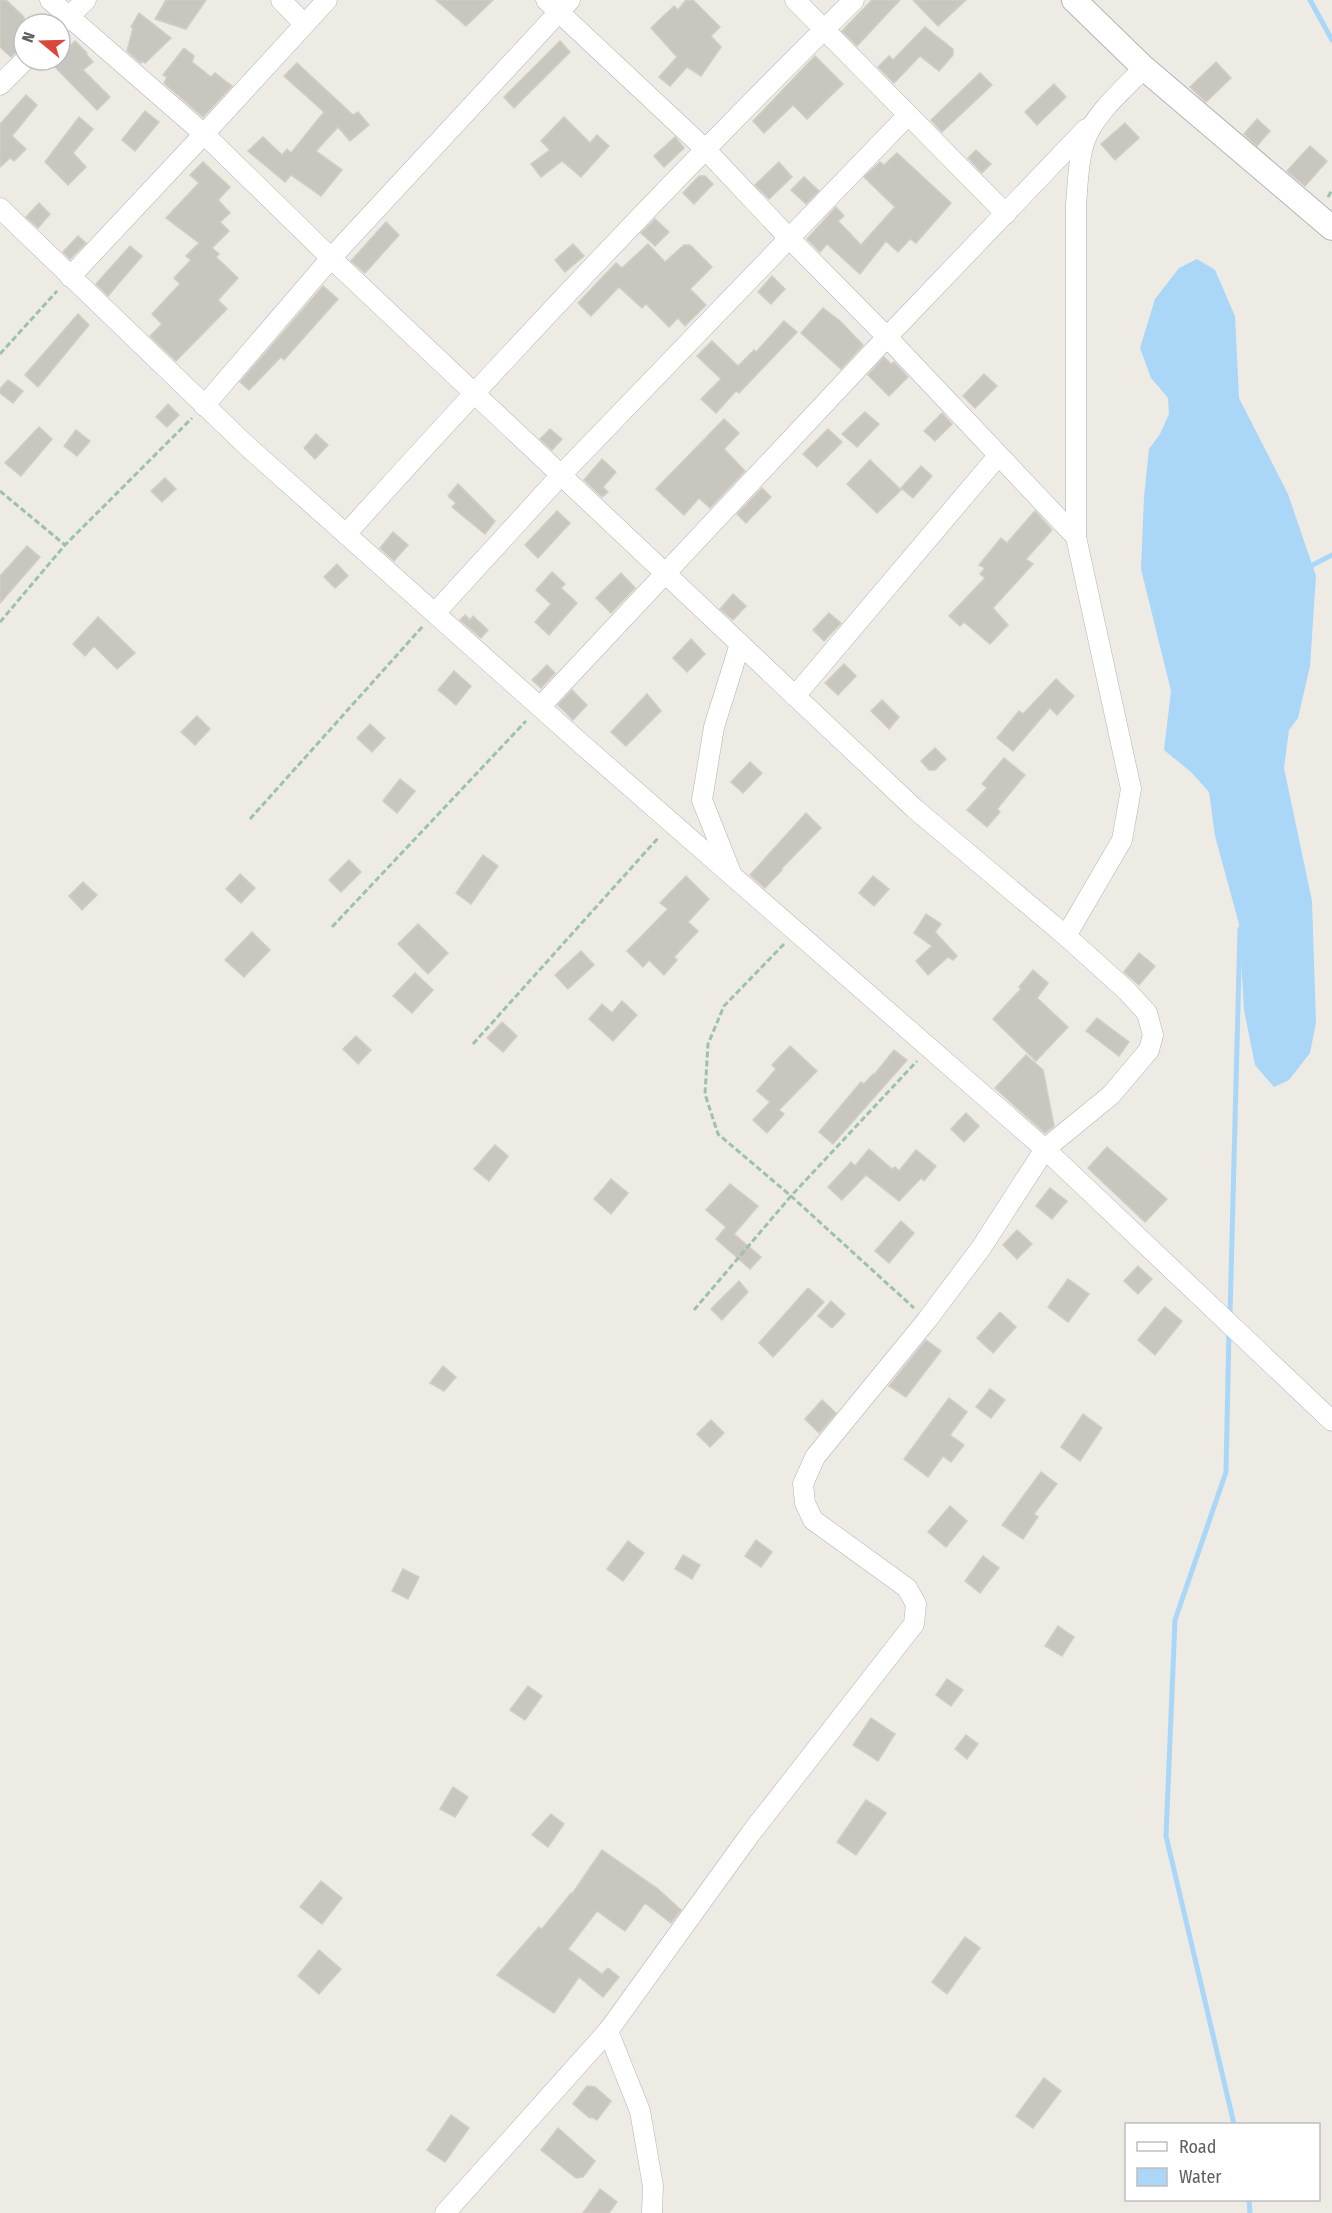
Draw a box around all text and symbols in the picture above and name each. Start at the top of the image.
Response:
north arrow [12,12,72,72]
text: N [18,30,39,45]
legend [1125,2123,1320,2201]
text: Road [1179,2136,1216,2158]
text: Water [1179,2166,1222,2188]

